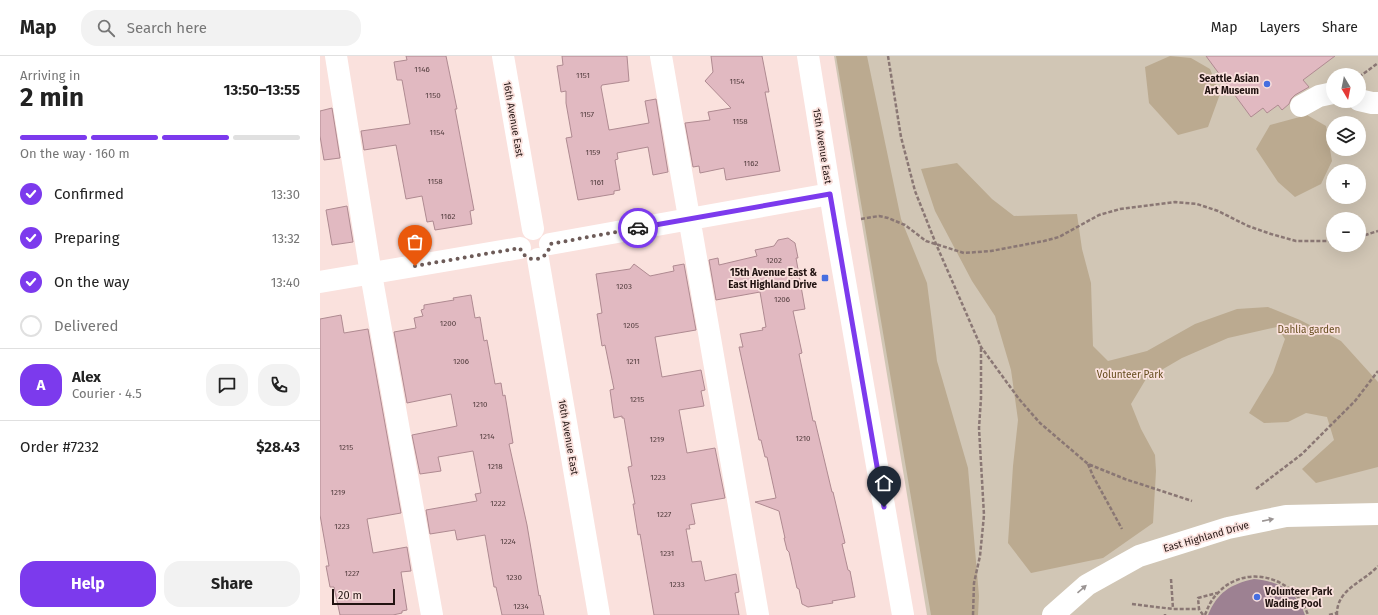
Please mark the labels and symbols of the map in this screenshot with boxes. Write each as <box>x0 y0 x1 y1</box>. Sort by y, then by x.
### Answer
house number: 1146 <box>414 65 430 74</box>
north arrow <box>1326 68 1366 108</box>
house number: 1151 <box>576 71 590 80</box>
place label: Seattle Asian Art Museum <box>1199 73 1259 97</box>
house number: 1154 <box>729 77 745 86</box>
marker: Seattle Asian Art Museum <box>1262 79 1272 89</box>
street label: 16th Avenue East <box>500 80 526 158</box>
house number: 1150 <box>425 91 441 100</box>
street label: 15th Avenue East <box>810 108 834 185</box>
house number: 1157 <box>580 110 595 119</box>
house number: 1158 <box>732 117 748 126</box>
house number: 1154 <box>429 128 445 137</box>
house number: 1159 <box>586 148 600 157</box>
house number: 1162 <box>744 159 759 168</box>
house number: 1158 <box>427 177 443 186</box>
house number: 1161 <box>590 178 604 187</box>
courier <box>618 208 658 248</box>
house number: 1162 <box>441 212 456 221</box>
pin <box>398 225 432 266</box>
house number: 1202 <box>766 256 782 265</box>
place label: 15th Avenue East & East Highland Drive <box>728 267 817 291</box>
marker: 15th Avenue East & East Highland Drive <box>820 273 830 283</box>
house number: 1203 <box>616 282 632 291</box>
house number: 1206 <box>774 295 790 304</box>
house number: 1200 <box>440 319 457 328</box>
house number: 1205 <box>623 321 639 330</box>
park label: Dahlia garden <box>1278 324 1340 336</box>
house number: 1206 <box>453 357 469 366</box>
house number: 1211 <box>626 357 640 366</box>
park label: Volunteer Park <box>1097 369 1164 381</box>
house number: 1215 <box>630 395 644 404</box>
street label: 16th Avenue East <box>555 398 581 476</box>
house number: 1210 <box>472 400 488 409</box>
house number: 1214 <box>480 432 495 441</box>
house number: 1210 <box>795 434 811 443</box>
house number: 1219 <box>650 435 664 444</box>
house number: 1215 <box>339 443 353 452</box>
house number: 1218 <box>487 462 503 471</box>
pin <box>867 466 901 507</box>
house number: 1223 <box>650 473 666 482</box>
house number: 1219 <box>331 488 345 497</box>
house number: 1222 <box>490 499 506 508</box>
house number: 1227 <box>657 510 672 519</box>
one-way arrow <box>1262 517 1274 523</box>
street label: East Highland Drive <box>1162 519 1250 555</box>
house number: 1223 <box>334 522 350 531</box>
house number: 1224 <box>500 537 516 546</box>
house number: 1231 <box>660 549 674 558</box>
house number: 1227 <box>345 569 360 578</box>
house number: 1230 <box>506 573 522 582</box>
house number: 1233 <box>669 580 685 589</box>
one-way arrow <box>1077 585 1088 594</box>
place label: Volunteer Park Wading Pool <box>1264 586 1333 610</box>
scale bar <box>332 587 395 606</box>
marker: Volunteer Park Wading Pool <box>1252 592 1262 602</box>
house number: 1234 <box>513 602 530 611</box>

